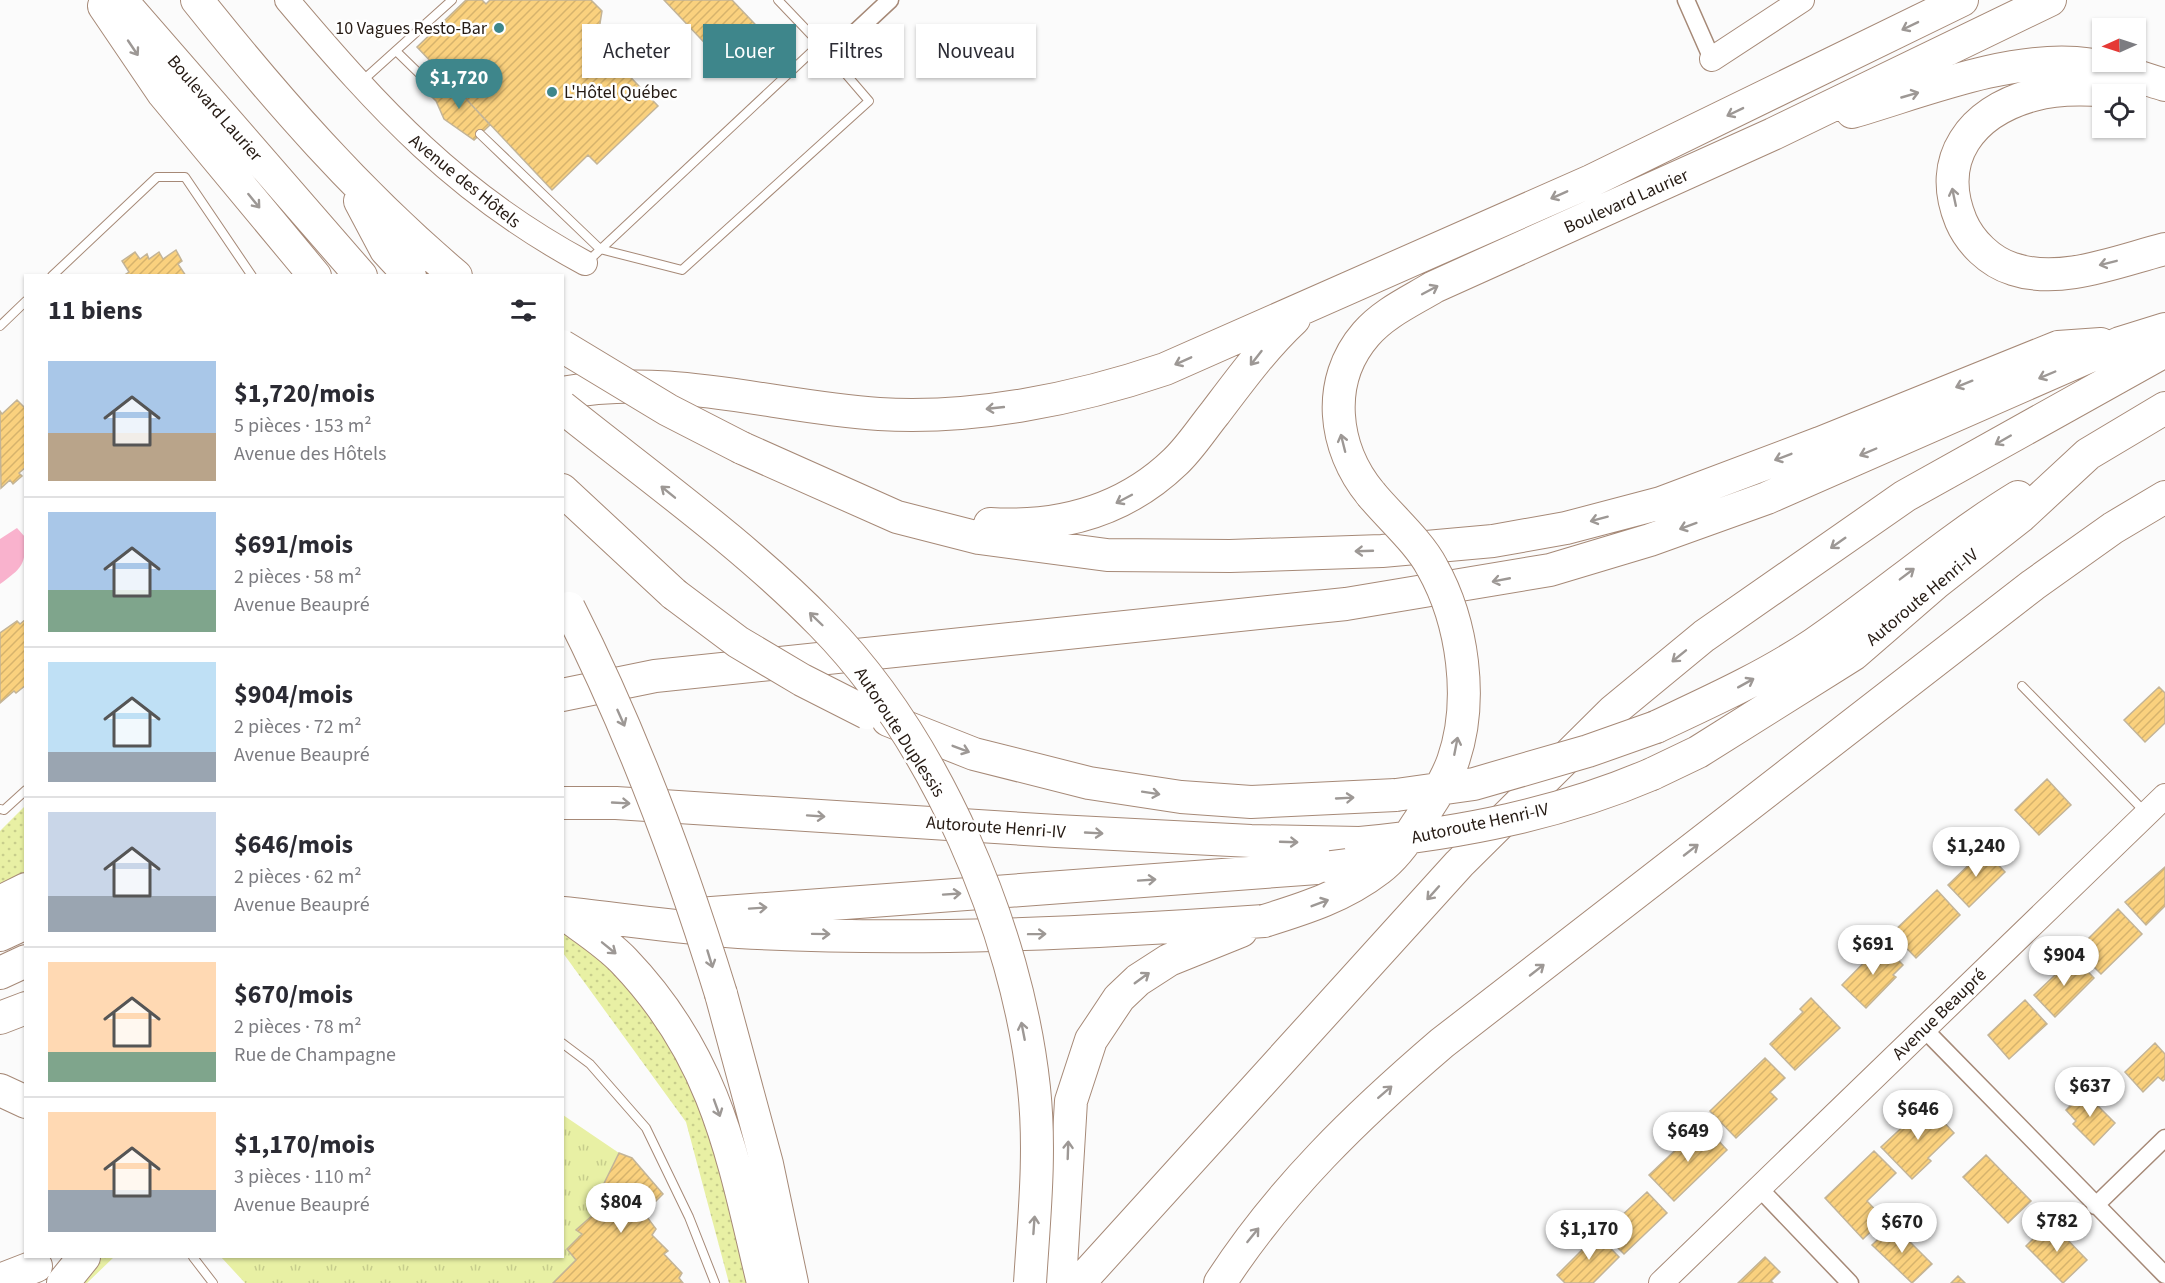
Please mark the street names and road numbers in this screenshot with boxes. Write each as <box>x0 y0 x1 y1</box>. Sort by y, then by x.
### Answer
street label: Boulevard Laurier <box>161 50 268 168</box>
street label: Avenue des Hôtels <box>403 128 526 234</box>
street label: Boulevard Laurier <box>1560 162 1693 240</box>
street label: Autoroute Henri-IV <box>1861 542 1984 652</box>
street label: Autoroute Duplessis <box>848 662 951 802</box>
street label: Autoroute Henri-IV <box>1409 797 1552 850</box>
street label: Autoroute Henri-IV <box>925 810 1067 845</box>
street label: Avenue Beaupré <box>1887 963 1992 1066</box>

